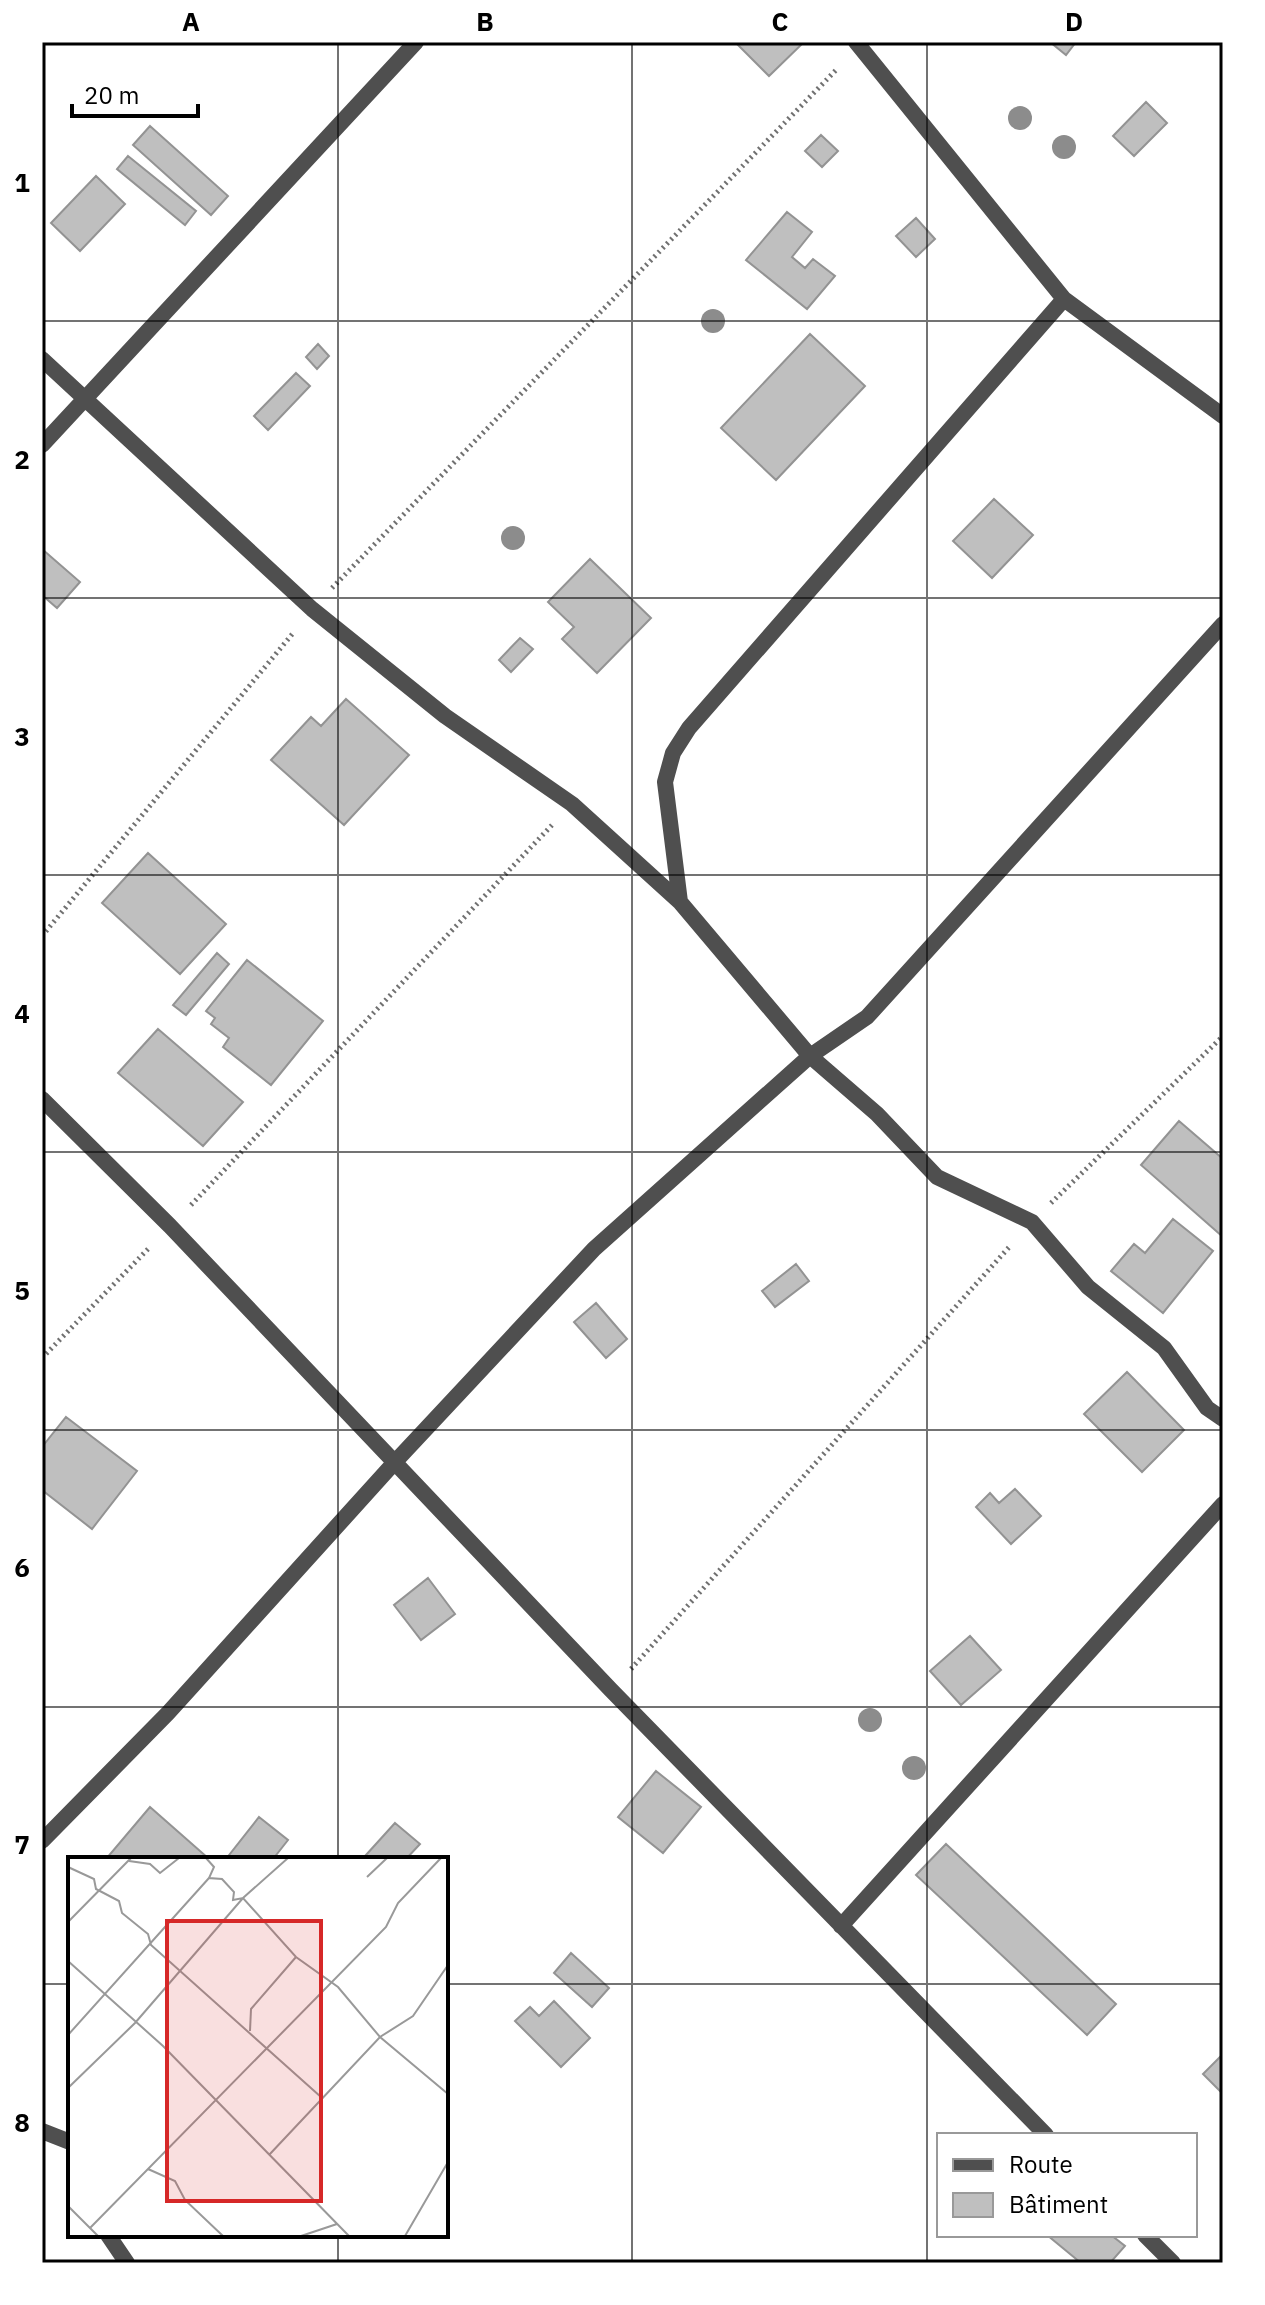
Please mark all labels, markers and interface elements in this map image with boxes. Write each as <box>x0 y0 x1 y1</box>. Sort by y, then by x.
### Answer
text: A <box>182 4 200 38</box>
text: B <box>476 4 494 38</box>
text: C <box>772 4 789 38</box>
text: D <box>1065 4 1083 38</box>
scale bar <box>72 68 198 118</box>
text: 20 m <box>84 79 139 111</box>
text: 1 <box>14 165 30 199</box>
text: 2 <box>14 442 30 476</box>
text: 3 <box>14 719 30 753</box>
text: 4 <box>14 996 30 1030</box>
text: 5 <box>14 1273 30 1307</box>
text: 6 <box>14 1550 30 1584</box>
text: 7 <box>14 1827 30 1861</box>
inset map <box>68 1857 448 2237</box>
text: 8 <box>14 2105 30 2139</box>
legend <box>937 2133 1197 2237</box>
text: Route <box>1009 2148 1073 2180</box>
text: Bâtiment <box>1009 2188 1108 2220</box>

